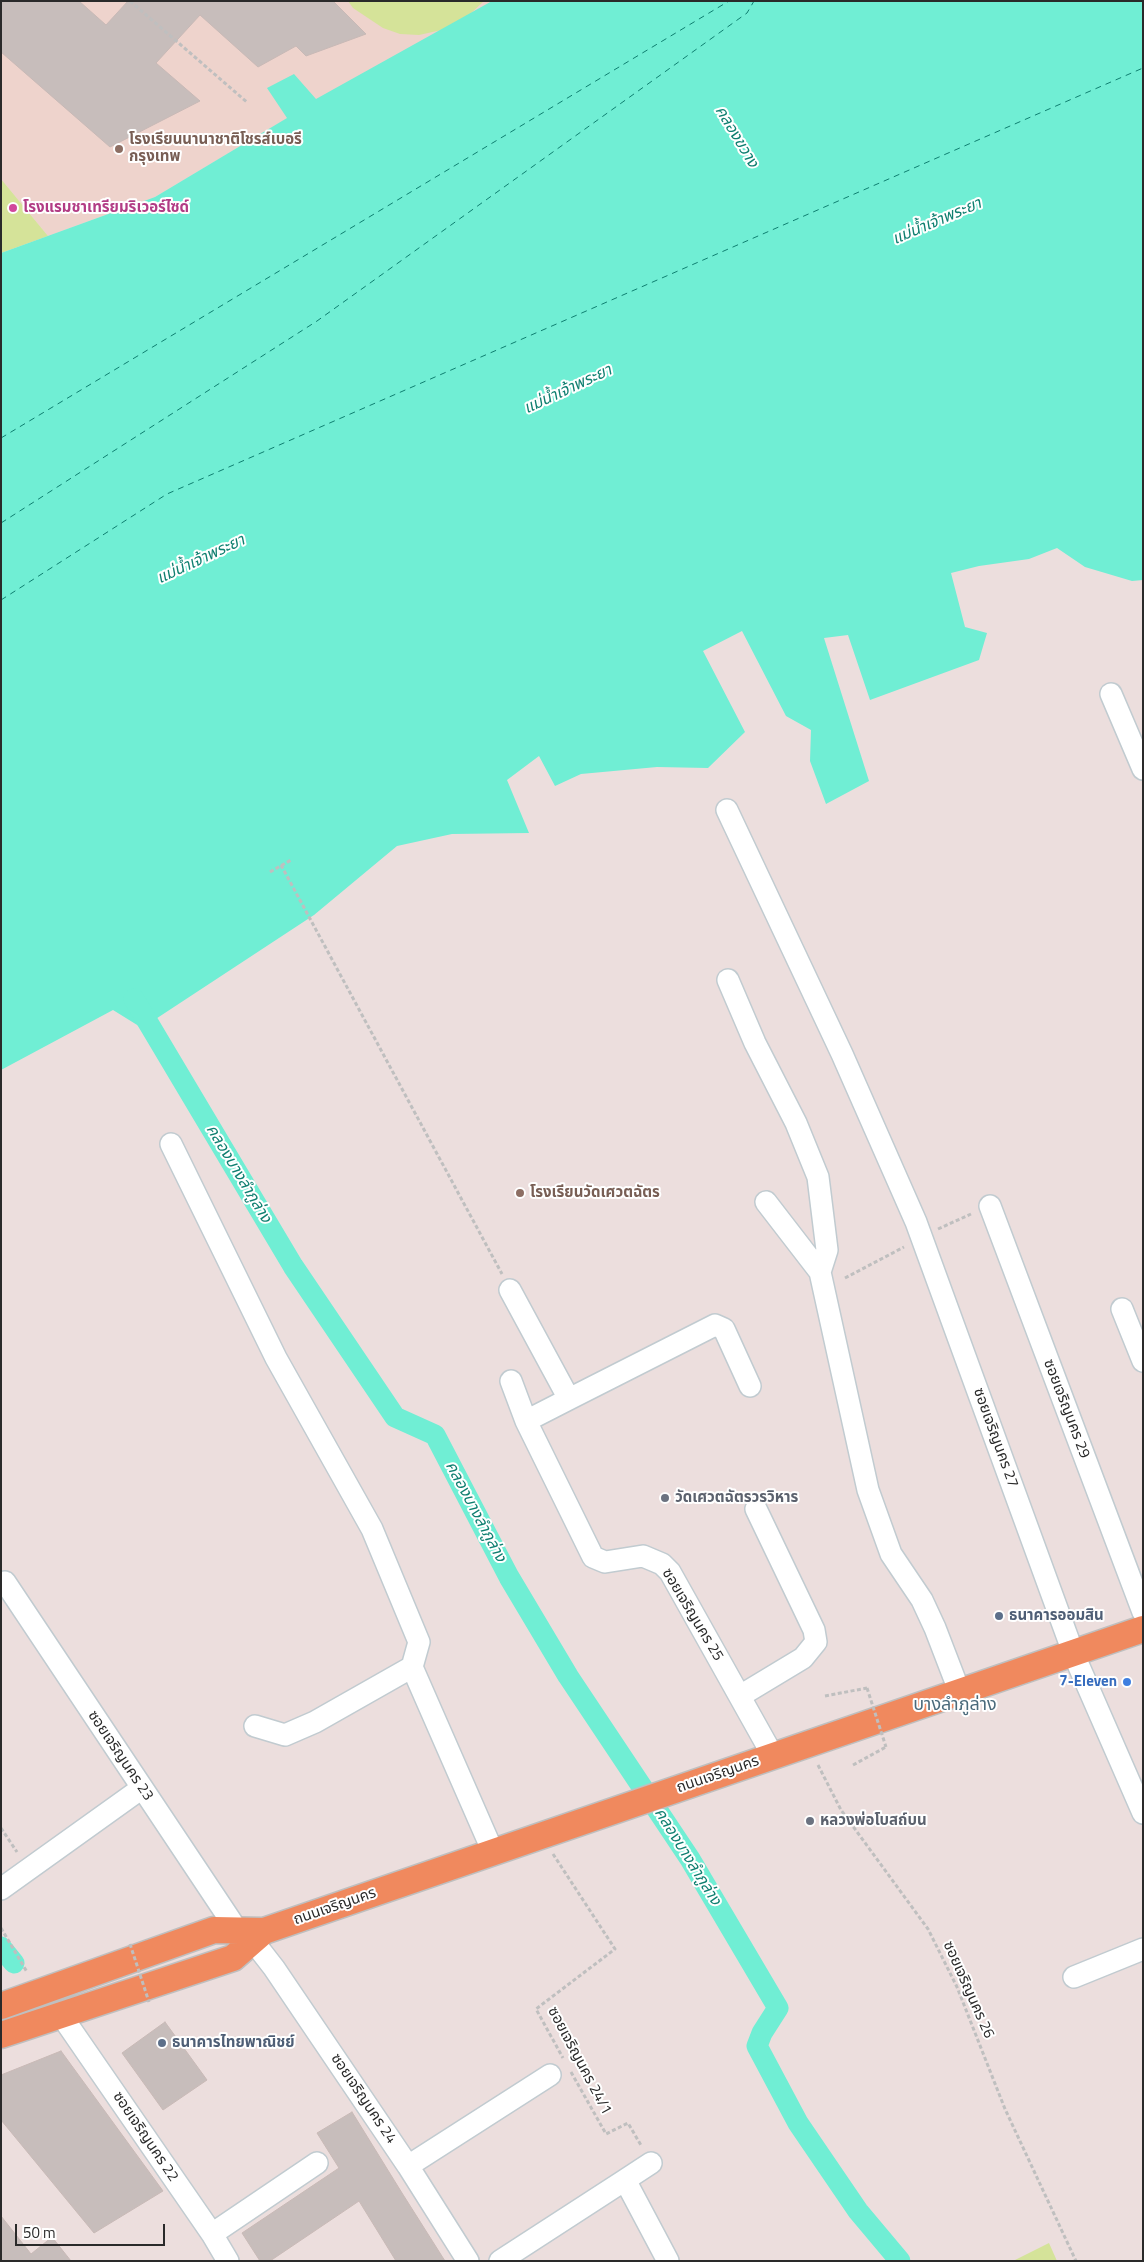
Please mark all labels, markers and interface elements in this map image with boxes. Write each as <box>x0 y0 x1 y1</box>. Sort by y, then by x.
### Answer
water label: คลองขวาง <box>710 103 762 171</box>
place label: โรงเรียนนานาชาติโชรส์เบอรี กรุงเทพ <box>129 131 302 166</box>
marker: โรงเรียนนานาชาติโชรส์เบอรี กรุงเทพ <box>113 143 125 155</box>
water label: แม่น้ำเจ้าพระยา <box>890 195 984 249</box>
place label: โรงแรมชาเทรียมริเวอร์ไซด์ <box>23 199 189 217</box>
marker: โรงแรมชาเทรียมริเวอร์ไซด์ <box>7 202 19 214</box>
water label: แม่น้ำเจ้าพระยา <box>521 361 615 419</box>
water label: แม่น้ำเจ้าพระยา <box>154 531 248 589</box>
water label: คลองบางลำภูล่าง <box>201 1121 275 1227</box>
place label: โรงเรียนวัดเศวตฉัตร <box>530 1184 660 1202</box>
marker: โรงเรียนวัดเศวตฉัตร <box>514 1187 526 1199</box>
street label: ซอยเจริญนคร 29 <box>1039 1357 1093 1461</box>
street label: ซอยเจริญนคร 27 <box>969 1386 1021 1490</box>
water label: คลองบางลำภูล่าง <box>440 1458 510 1566</box>
place label: วัดเศวตฉัตรวรวิหาร <box>675 1489 798 1507</box>
marker: วัดเศวตฉัตรวรวิหาร <box>659 1492 671 1504</box>
street label: ซอยเจริญนคร 25 <box>657 1566 727 1664</box>
place label: ธนาคารออมสิน <box>1009 1607 1104 1625</box>
marker: ธนาคารออมสิน <box>993 1610 1005 1622</box>
place label: 7-Eleven <box>1059 1673 1117 1691</box>
marker: 7-Eleven <box>1121 1676 1133 1688</box>
district label: บางลำภูล่าง <box>913 1695 997 1717</box>
street label: ซอยเจริญนคร 23 <box>83 1708 157 1804</box>
street label: ถนนเจริญนคร <box>674 1752 762 1798</box>
water label: คลองบางลำภูล่าง <box>649 1805 725 1909</box>
place label: หลวงพ่อโบสถ์บน <box>820 1812 927 1830</box>
marker: หลวงพ่อโบสถ์บน <box>804 1815 816 1827</box>
street label: ถนนเจริญนคร <box>291 1884 379 1930</box>
street label: ซอยเจริญนคร 26 <box>939 1939 997 2041</box>
street label: ซอยเจริญนคร 24/1 <box>543 2004 615 2118</box>
place label: ธนาคารไทยพาณิชย์ <box>172 2034 295 2052</box>
marker: ธนาคารไทยพาณิชย์ <box>156 2037 168 2049</box>
street label: ซอยเจริญนคร 24 <box>326 2051 400 2147</box>
street label: ซอยเจริญนคร 22 <box>108 2089 182 2185</box>
scale bar <box>18 2214 168 2246</box>
text: 50 m <box>23 2221 56 2244</box>

